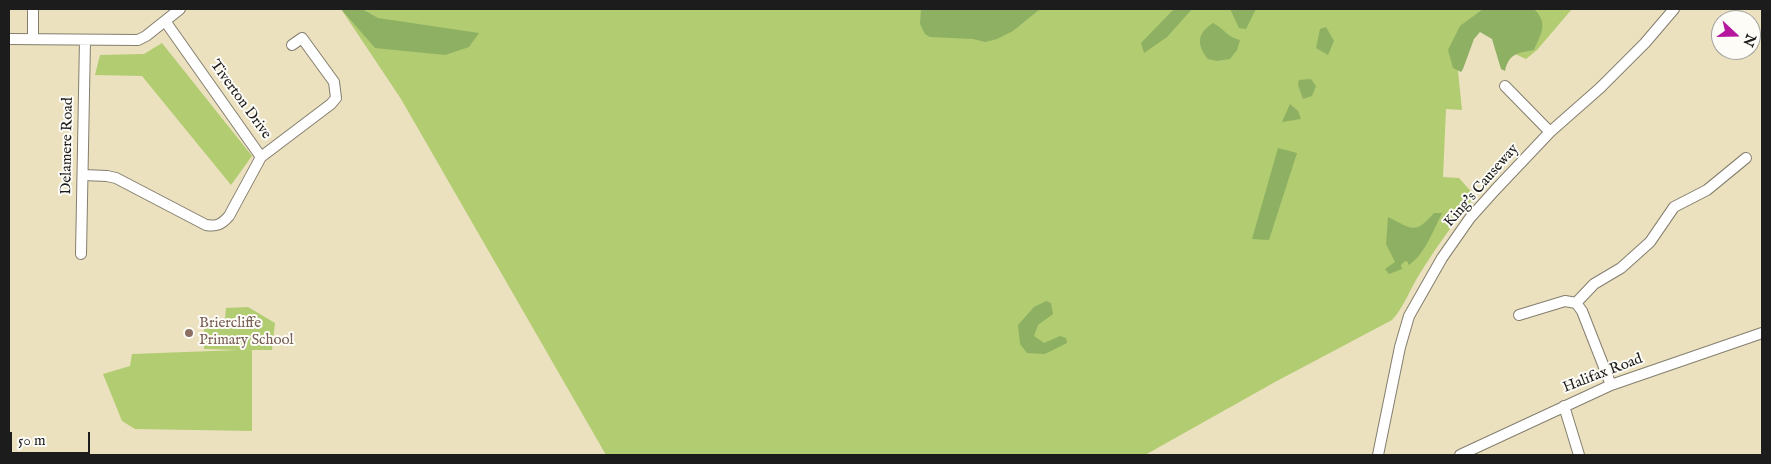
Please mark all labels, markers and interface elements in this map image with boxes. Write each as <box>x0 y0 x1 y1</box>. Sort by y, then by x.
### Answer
north arrow <box>1711 10 1761 60</box>
text: N <box>1738 31 1760 49</box>
street label: Tiverton Drive <box>205 57 275 143</box>
street label: Delamere Road <box>58 97 78 195</box>
street label: King's Causeway <box>1441 141 1523 231</box>
place label: Briercliffe Primary School <box>199 315 294 350</box>
marker: Briercliffe Primary School <box>183 327 195 339</box>
street label: Halifax Road <box>1561 351 1645 397</box>
scale bar <box>12 422 92 454</box>
text: 50 m <box>18 431 46 450</box>

